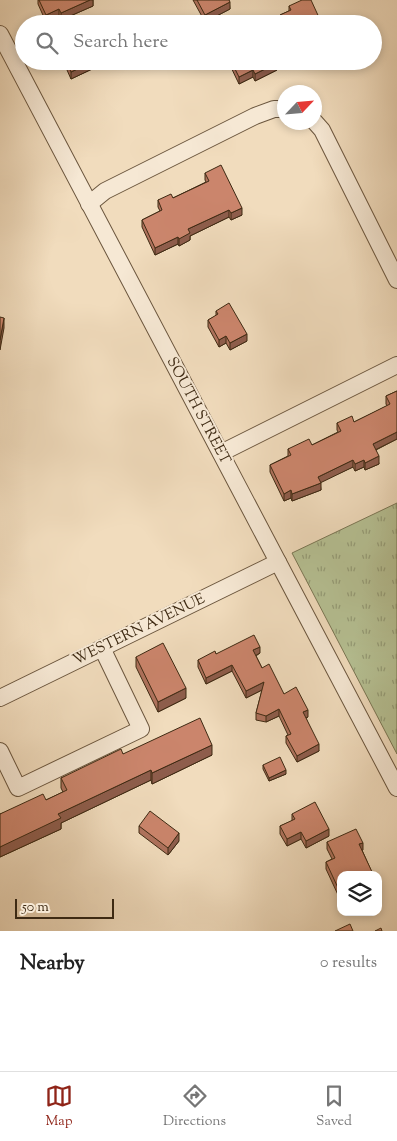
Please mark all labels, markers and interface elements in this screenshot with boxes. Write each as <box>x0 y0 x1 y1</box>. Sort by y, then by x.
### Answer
search box <box>15 15 382 70</box>
icon: search <box>33 29 61 57</box>
text: Search here <box>73 29 168 56</box>
north arrow <box>277 85 322 130</box>
street label: SOUTH STREET <box>161 354 235 469</box>
street label: WESTERN AVENUE <box>69 589 209 671</box>
map controls <box>337 871 382 916</box>
button: layers <box>337 871 382 916</box>
scale bar <box>15 896 114 919</box>
text: 50 m <box>22 898 49 918</box>
text: Nearby <box>20 949 85 979</box>
text: 0 results <box>320 952 377 975</box>
tab: Map <box>45 1082 73 1132</box>
tab: Directions <box>163 1082 226 1132</box>
tab: Saved <box>316 1082 352 1132</box>

